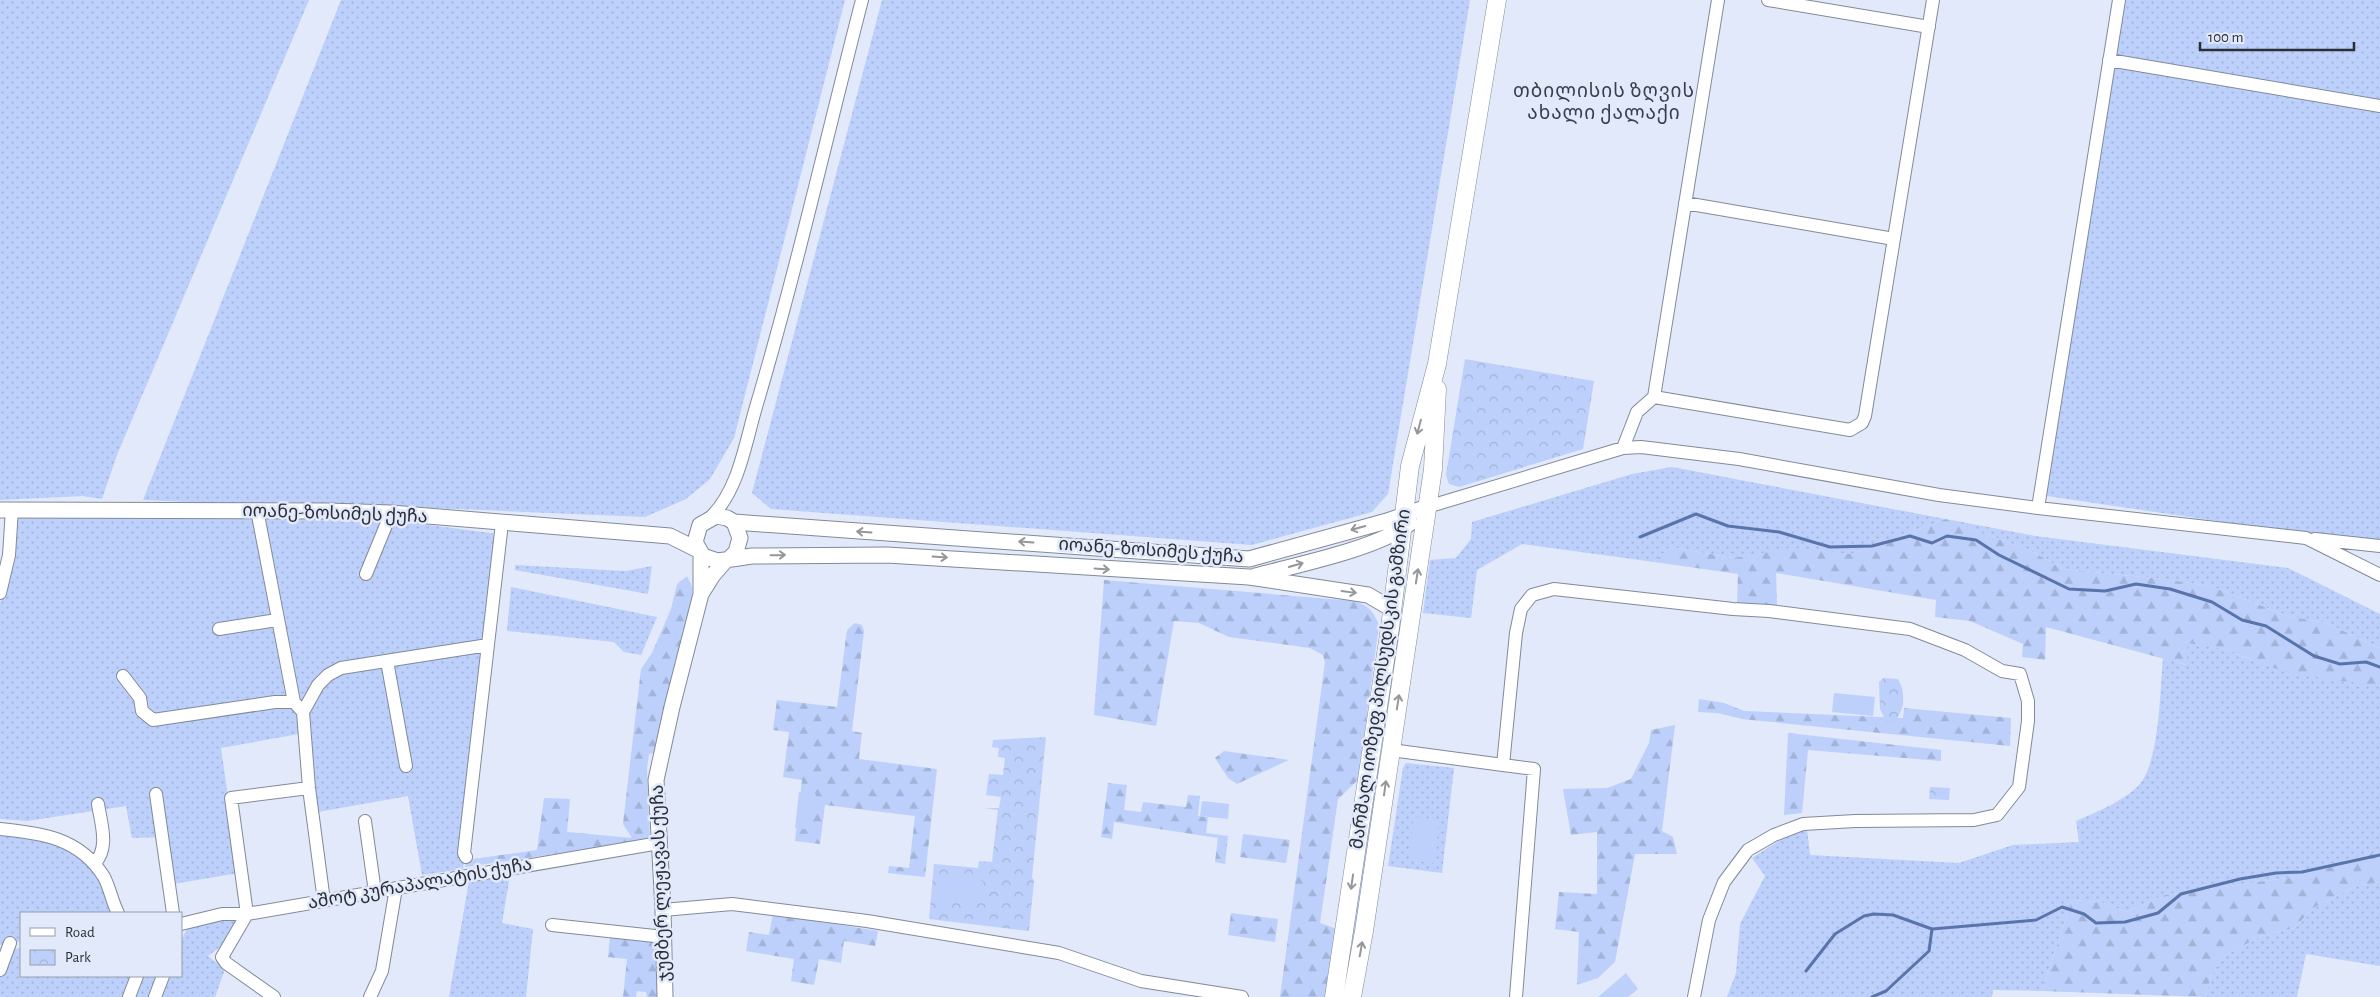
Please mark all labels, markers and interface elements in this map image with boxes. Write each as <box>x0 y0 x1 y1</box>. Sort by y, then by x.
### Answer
scale bar <box>2200 20 2354 52</box>
text: 100 m <box>2208 30 2243 45</box>
district label: თბილისის ზღვის ახალი ქალაქი <box>1513 82 1695 125</box>
one-way arrow <box>1414 419 1424 435</box>
street label: იოანე-ზოსიმეს ქუჩა <box>242 502 428 527</box>
street label: მარშალ იოზეფ პილსუდსკის გამზირი <box>1347 508 1415 850</box>
one-way arrow <box>1351 524 1367 534</box>
one-way arrow <box>856 527 872 536</box>
street label: იოანე-ზოსიმეს ქუჩა <box>1058 536 1244 567</box>
one-way arrow <box>1018 538 1034 547</box>
one-way arrow <box>770 550 786 560</box>
one-way arrow <box>932 553 948 562</box>
one-way arrow <box>1288 560 1304 569</box>
one-way arrow <box>1094 564 1110 573</box>
one-way arrow <box>1412 569 1422 585</box>
one-way arrow <box>1341 587 1357 597</box>
one-way arrow <box>1393 694 1403 710</box>
one-way arrow <box>1380 781 1390 797</box>
street label: ჯუმბერ ლეჟავას ქუჩა <box>648 784 674 982</box>
street label: აშოტ კურაპალატის ქუჩა <box>306 854 534 914</box>
one-way arrow <box>1347 873 1357 889</box>
legend <box>20 912 182 977</box>
text: Road <box>65 925 95 940</box>
one-way arrow <box>1357 941 1366 957</box>
text: Park <box>65 950 91 965</box>

